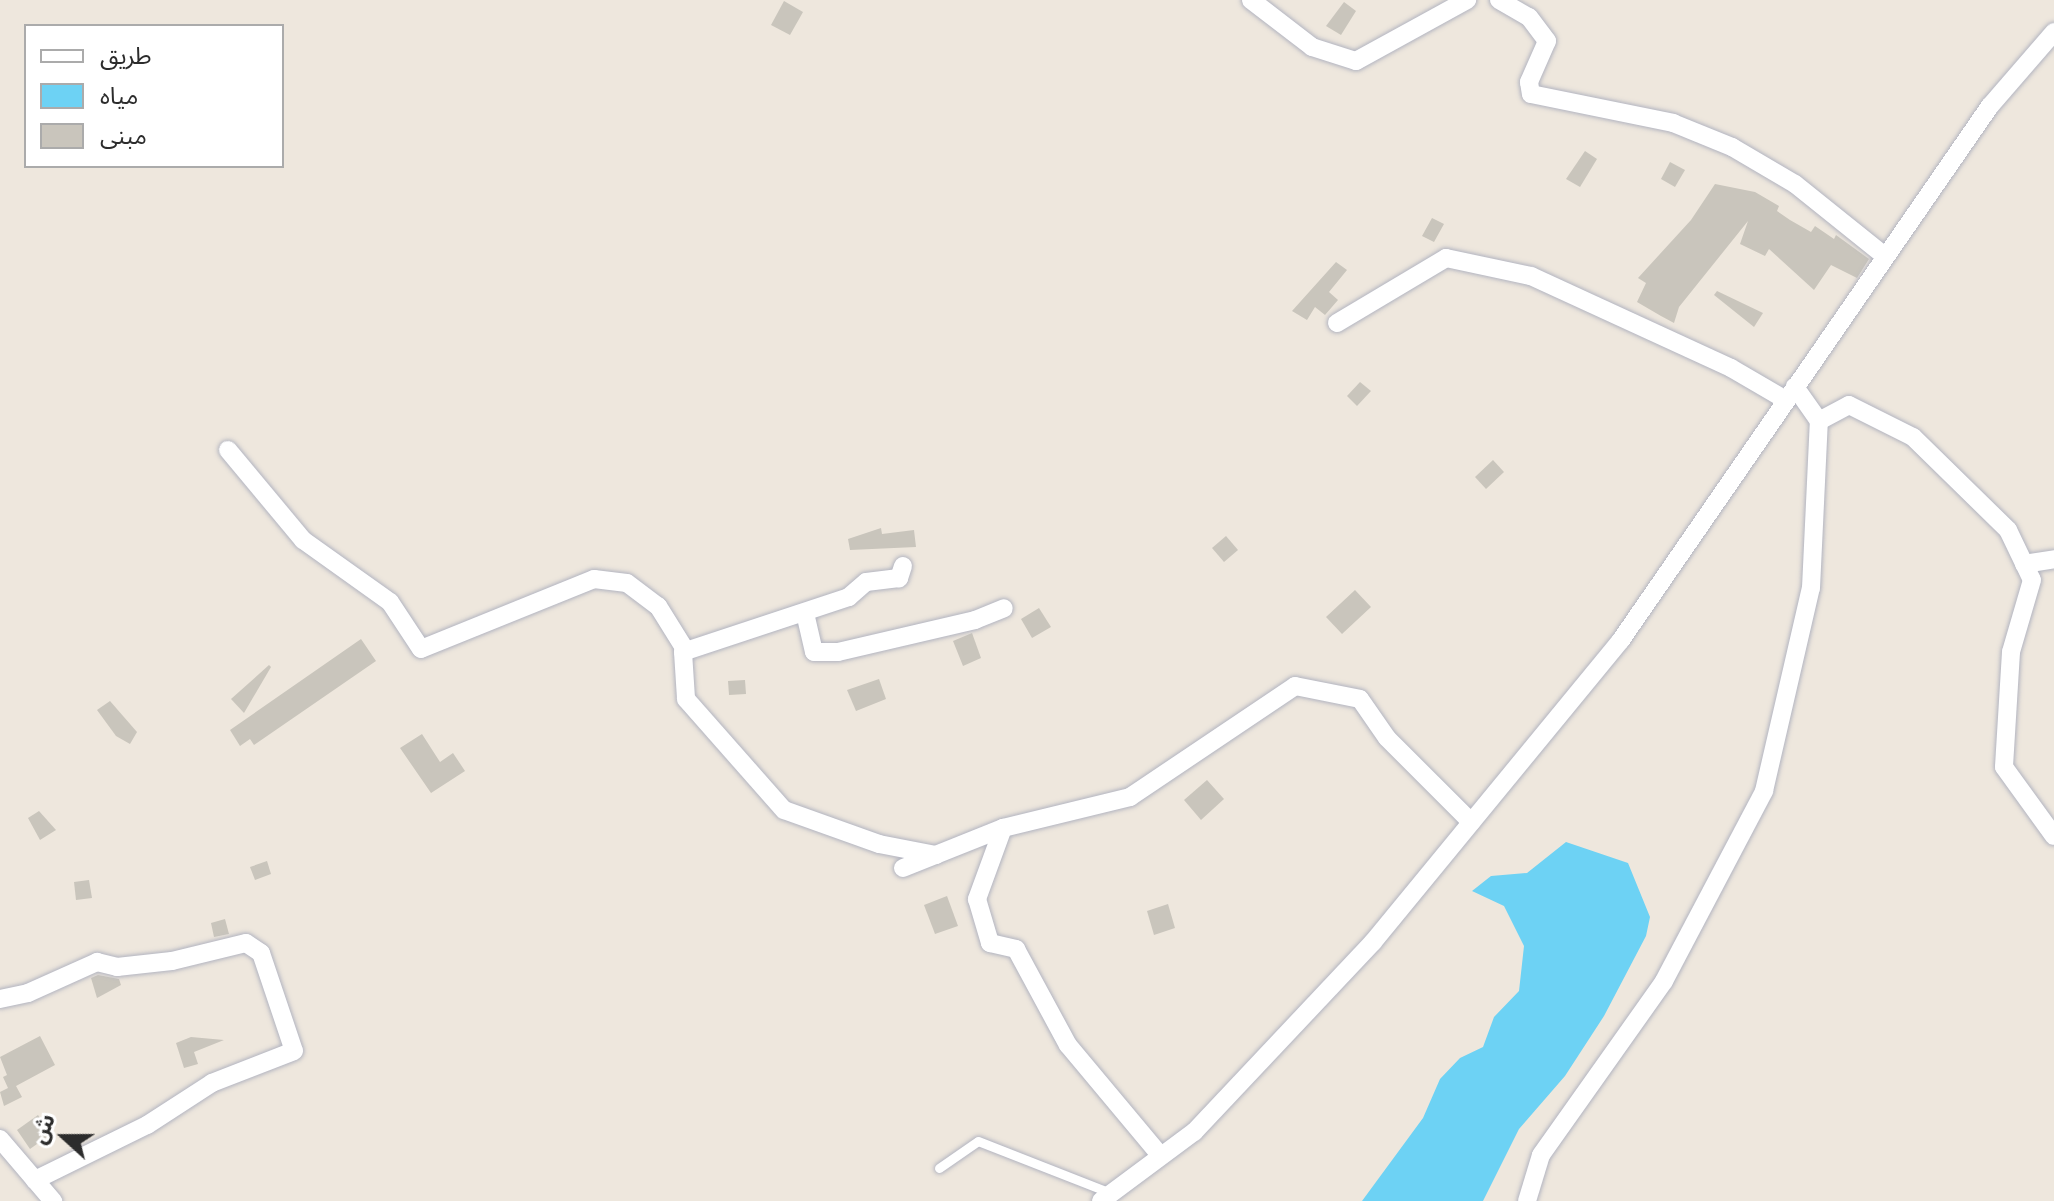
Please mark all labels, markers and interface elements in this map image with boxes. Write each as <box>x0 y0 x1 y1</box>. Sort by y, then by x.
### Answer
legend <box>24 24 284 168</box>
text: طريق <box>100 40 152 69</box>
text: مياه <box>100 80 138 109</box>
text: مبنى <box>100 120 147 149</box>
north arrow <box>24 1097 104 1177</box>
text: ش <box>24 1110 59 1147</box>

